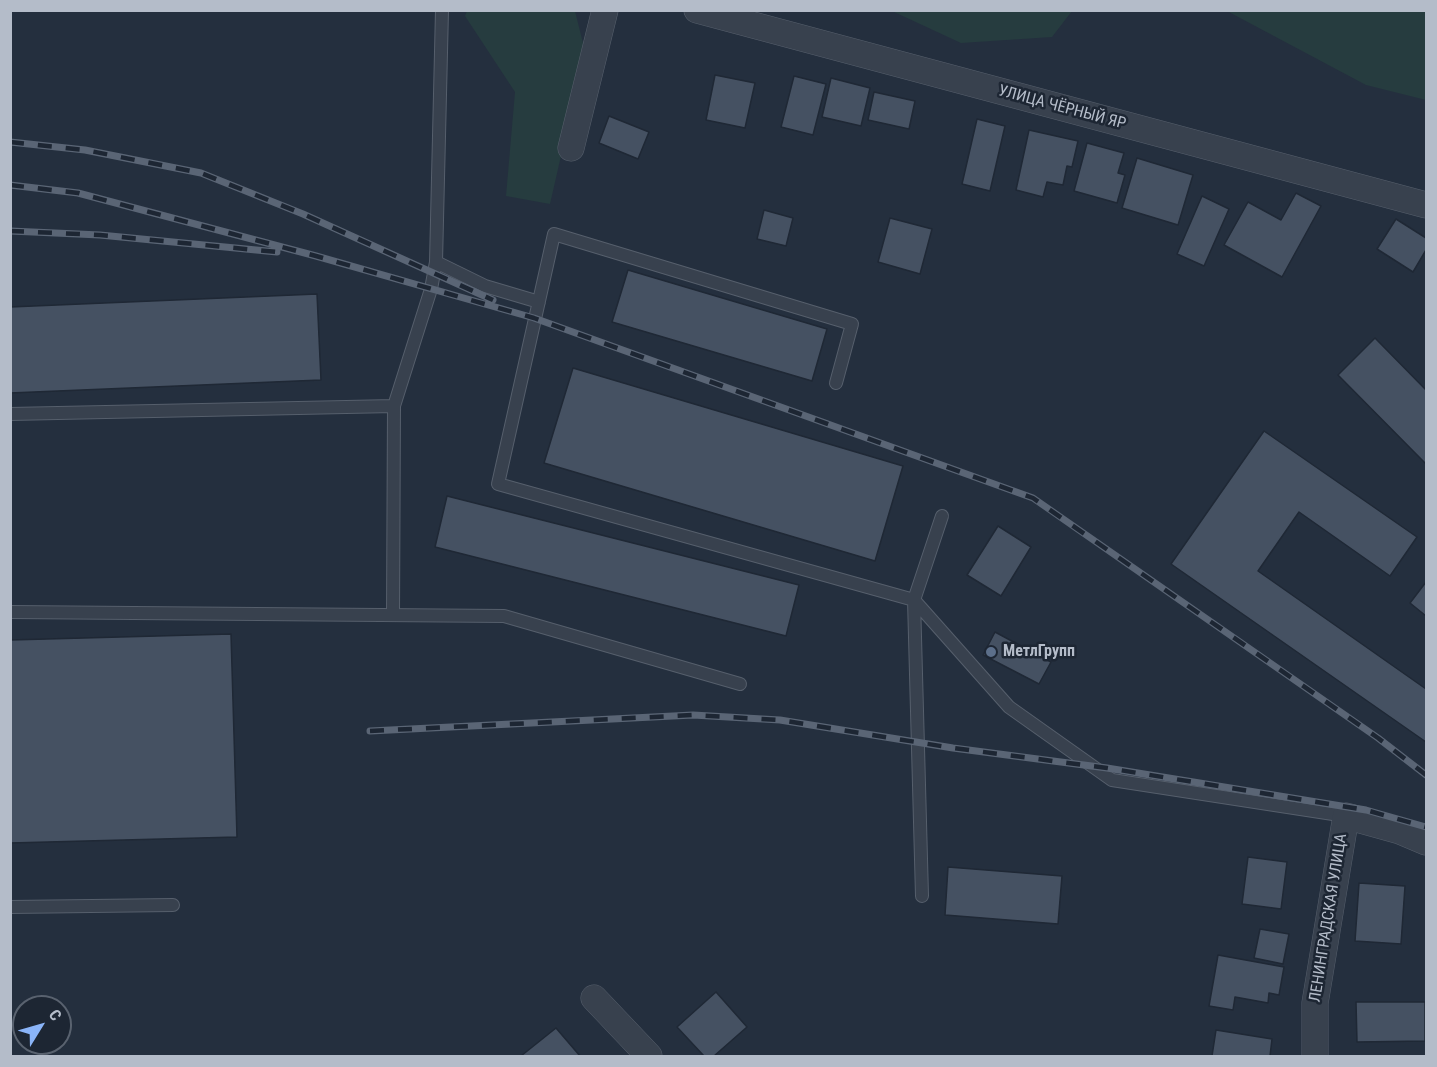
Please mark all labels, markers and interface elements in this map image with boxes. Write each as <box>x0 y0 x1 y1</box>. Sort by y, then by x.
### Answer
street label: УЛИЦА ЧЁРНЫЙ ЯР <box>996 82 1128 134</box>
place label: МетлГрупп <box>1003 642 1075 662</box>
marker: МетлГрупп <box>984 645 998 659</box>
street label: ЛЕНИНГРАДСКАЯ УЛИЦА <box>1306 832 1352 1004</box>
north arrow <box>12 995 72 1055</box>
text: С <box>45 1006 66 1024</box>

